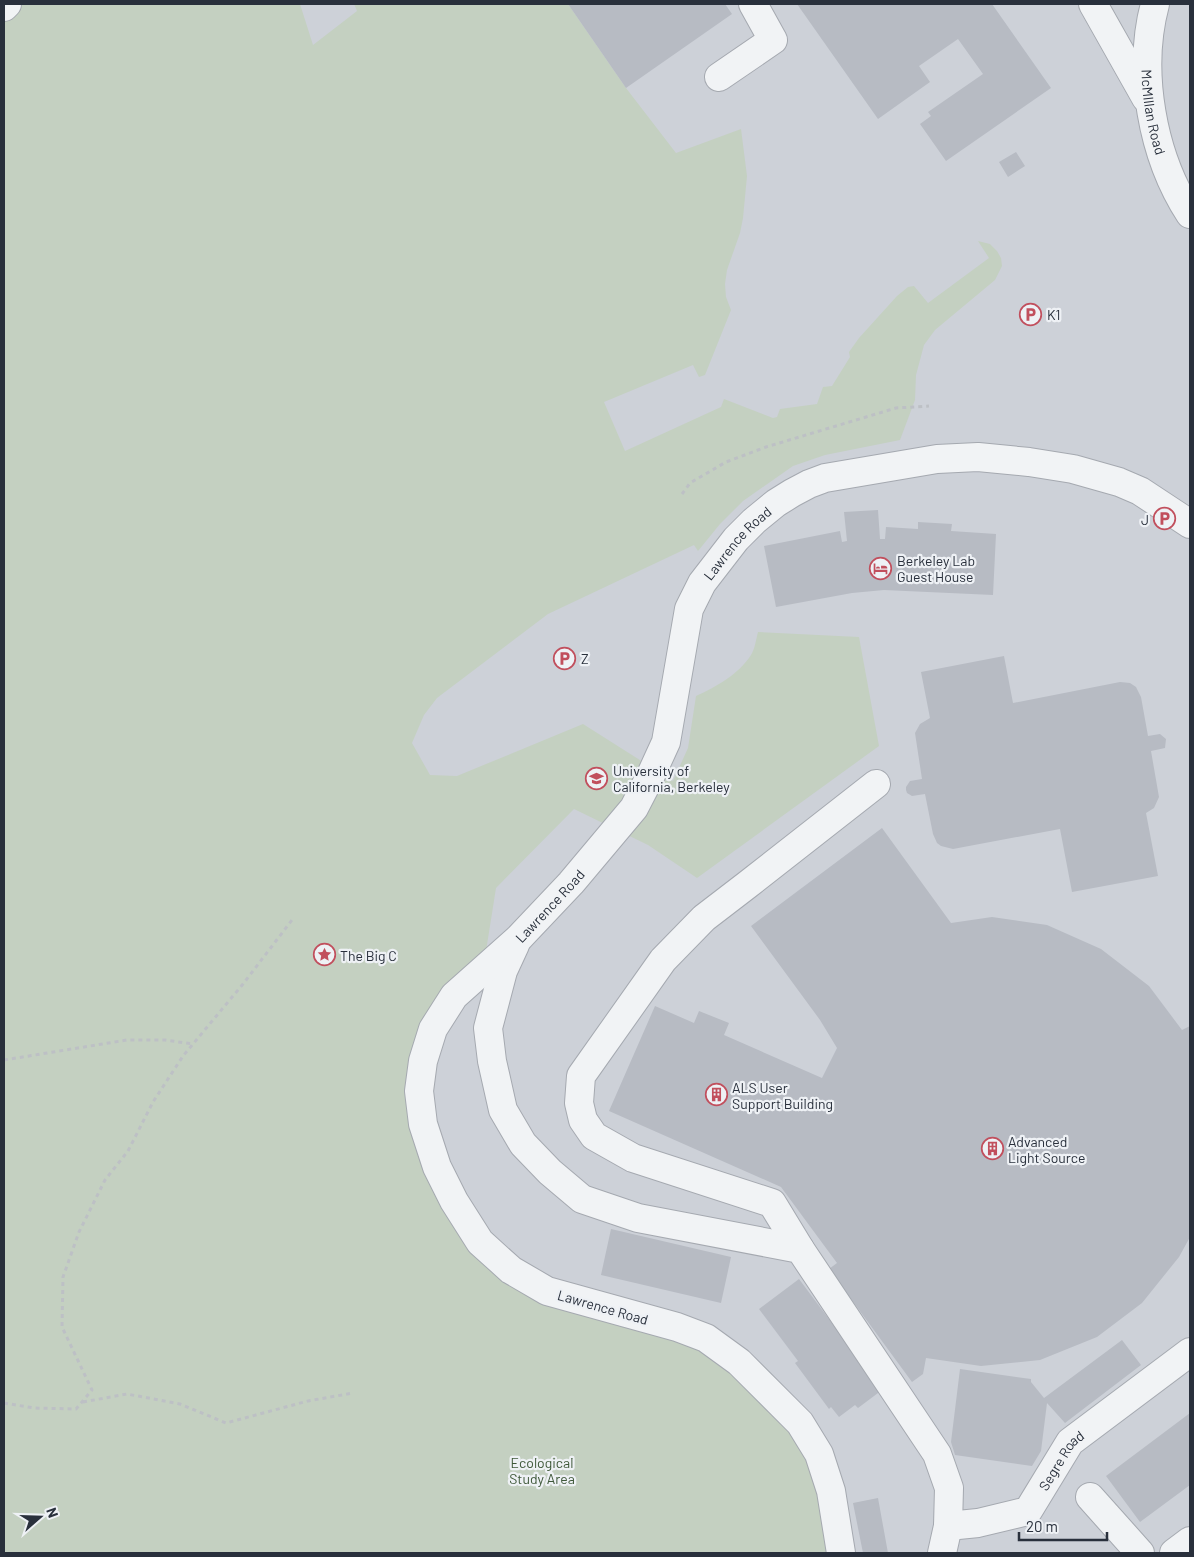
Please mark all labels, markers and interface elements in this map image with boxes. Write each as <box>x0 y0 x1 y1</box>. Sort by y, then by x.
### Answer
street label: McMIllan Road <box>1139 69 1170 156</box>
parking icon: K1 <box>1019 302 1043 326</box>
place label: K1 <box>1047 306 1060 323</box>
street label: Lawrence Road <box>699 502 774 583</box>
parking icon: J <box>1153 507 1177 531</box>
place label: J <box>1141 511 1149 528</box>
place label: Berkeley Lab Guest House <box>897 552 975 585</box>
hotel icon: Berkeley Lab Guest House <box>869 556 893 580</box>
parking icon: Z <box>553 646 577 670</box>
place label: Z <box>581 650 589 667</box>
place label: University of California, Berkeley <box>613 762 730 795</box>
school or university icon: University of California, Berkeley <box>585 766 609 790</box>
street label: Lawrence Road <box>511 866 588 946</box>
place icon: The Big C <box>312 943 336 967</box>
place label: The Big C <box>340 947 397 964</box>
place label: ALS User Support Building <box>732 1079 833 1112</box>
building icon: ALS User Support Building <box>704 1083 728 1107</box>
place label: Advanced Light Source <box>1008 1133 1086 1166</box>
building icon: Advanced Light Source <box>980 1137 1004 1161</box>
street label: Lawrence Road <box>556 1286 650 1328</box>
street label: Segre Road <box>1034 1426 1087 1493</box>
park label: Ecological Study Area <box>509 1454 575 1487</box>
north arrow <box>15 1492 65 1542</box>
text: N <box>43 1505 62 1520</box>
scale bar <box>1019 1510 1106 1542</box>
text: 20 m <box>1026 1517 1058 1535</box>

